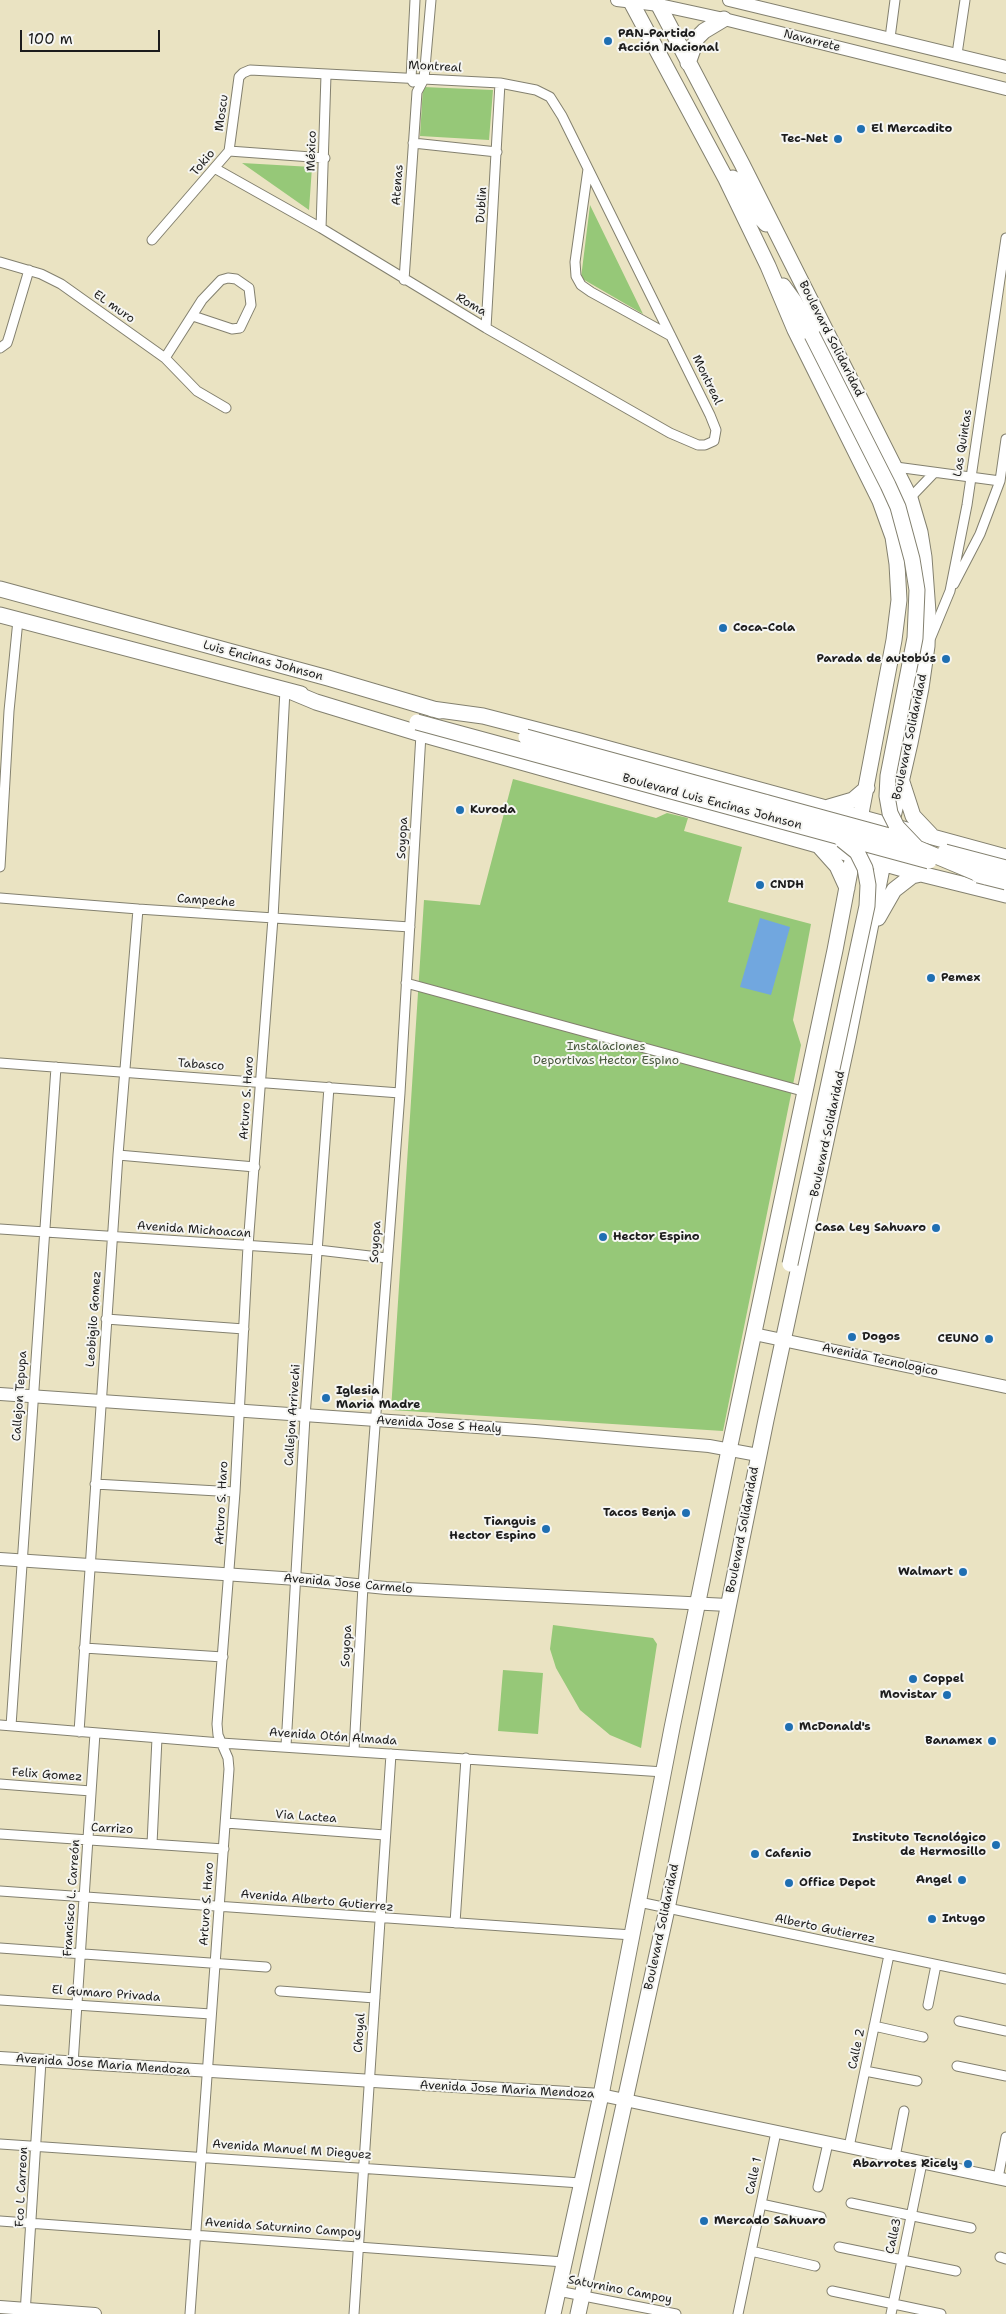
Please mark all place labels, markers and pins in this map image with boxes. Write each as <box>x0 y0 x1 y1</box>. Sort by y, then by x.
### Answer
place label: PAN-Partido Acción Nacional <box>618 27 719 55</box>
marker: PAN-Partido Acción Nacional <box>602 35 614 47</box>
place label: El Mercadito <box>871 122 952 136</box>
marker: El Mercadito <box>855 123 867 135</box>
place label: Tec-Net <box>781 132 828 146</box>
marker: Tec-Net <box>832 133 844 145</box>
place label: Coca-Cola <box>733 621 795 635</box>
marker: Coca-Cola <box>717 622 729 634</box>
place label: Parada de autobús <box>817 652 936 666</box>
marker: Parada de autobús <box>940 653 952 665</box>
place label: Kuroda <box>470 803 516 817</box>
marker: Kuroda <box>454 804 466 816</box>
place label: CNDH <box>770 878 804 892</box>
marker: CNDH <box>754 879 766 891</box>
place label: Pemex <box>941 971 980 985</box>
marker: Pemex <box>925 972 937 984</box>
place label: Casa Ley Sahuaro <box>815 1221 926 1235</box>
marker: Casa Ley Sahuaro <box>930 1222 942 1234</box>
place label: Hector Espino <box>613 1230 700 1244</box>
marker: Hector Espino <box>597 1231 609 1243</box>
place label: Dogos <box>862 1330 900 1344</box>
marker: Dogos <box>846 1331 858 1343</box>
place label: CEUNO <box>938 1332 979 1346</box>
marker: CEUNO <box>983 1333 995 1345</box>
place label: Iglesia Maria Madre <box>336 1384 420 1412</box>
marker: Iglesia Maria Madre <box>320 1392 332 1404</box>
place label: Tacos Benja <box>603 1506 676 1520</box>
marker: Tacos Benja <box>680 1507 692 1519</box>
place label: Tianguis Hector Espino <box>449 1515 536 1543</box>
marker: Tianguis Hector Espino <box>540 1523 552 1535</box>
place label: Walmart <box>898 1565 953 1579</box>
marker: Walmart <box>957 1566 969 1578</box>
place label: Coppel <box>923 1672 964 1686</box>
marker: Coppel <box>907 1673 919 1685</box>
place label: Movistar <box>880 1688 937 1702</box>
marker: Movistar <box>941 1689 953 1701</box>
place label: McDonald's <box>799 1720 871 1734</box>
marker: McDonald's <box>783 1721 795 1733</box>
place label: Banamex <box>925 1734 982 1748</box>
marker: Banamex <box>986 1735 998 1747</box>
place label: Instituto Tecnológico de Hermosillo <box>852 1831 986 1859</box>
marker: Instituto Tecnológico de Hermosillo <box>990 1839 1002 1851</box>
place label: Cafenio <box>765 1847 811 1861</box>
marker: Cafenio <box>749 1848 761 1860</box>
place label: Angel <box>916 1873 952 1887</box>
marker: Angel <box>956 1874 968 1886</box>
place label: Office Depot <box>799 1876 876 1890</box>
marker: Office Depot <box>783 1877 795 1889</box>
place label: Intugo <box>942 1912 985 1926</box>
marker: Intugo <box>926 1913 938 1925</box>
place label: Abarrotes Ricely <box>853 2157 958 2171</box>
marker: Abarrotes Ricely <box>962 2158 974 2170</box>
place label: Mercado Sahuaro <box>714 2214 826 2228</box>
marker: Mercado Sahuaro <box>698 2215 710 2227</box>

